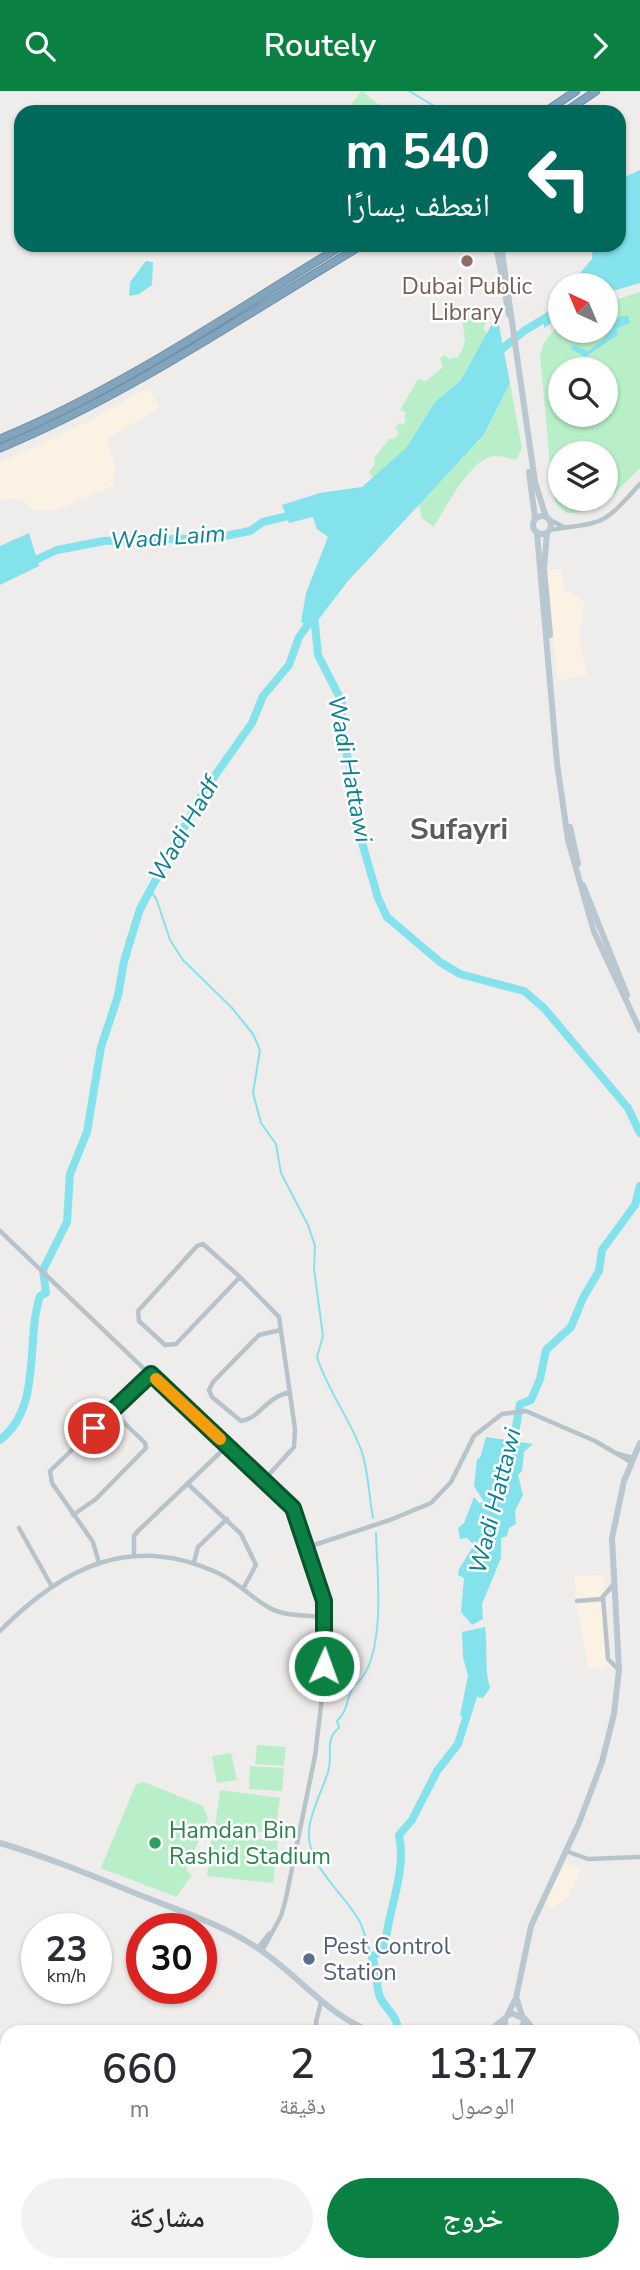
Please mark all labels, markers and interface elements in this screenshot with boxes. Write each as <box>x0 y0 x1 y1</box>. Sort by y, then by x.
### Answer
text: Routely <box>264 24 376 67</box>
icon: search <box>21 27 59 65</box>
icon: forward <box>581 27 619 65</box>
text: 540 m <box>346 118 490 185</box>
icon: left <box>514 133 605 224</box>
text: انعطف يسارًا <box>346 184 490 227</box>
marker: Dubai Public Library <box>459 253 475 269</box>
place label: Dubai Public Library <box>402 271 533 328</box>
north arrow <box>548 273 618 343</box>
map controls <box>548 273 618 511</box>
button: search <box>548 357 618 427</box>
button: layers <box>548 441 618 511</box>
water label: Wadi Laim <box>109 517 227 557</box>
water label: Wadi Hattawi <box>320 693 380 846</box>
water label: Wadi Hadf <box>141 769 228 887</box>
district label: Sufayri <box>410 809 508 850</box>
pin <box>64 1398 124 1458</box>
icon: arrive <box>75 1409 113 1447</box>
water label: Wadi Hattawi <box>461 1424 529 1577</box>
position arrow <box>287 1629 361 1703</box>
place label: Hamdan Bin Rashid Stadium <box>169 1815 331 1872</box>
marker: Hamdan Bin Rashid Stadium <box>147 1835 163 1851</box>
speed limit sign: 30 <box>126 1913 217 2004</box>
text: 23 <box>45 1926 88 1973</box>
place label: Pest Control Station <box>323 1931 451 1988</box>
marker: Pest Control Station <box>301 1951 317 1967</box>
text: km/h <box>47 1964 86 1988</box>
text: 2 <box>290 2036 315 2093</box>
text: 13:17 <box>428 2036 538 2093</box>
text: 660 <box>102 2041 177 2098</box>
text: دقيقة <box>279 2091 326 2122</box>
text: الوصول <box>451 2091 515 2122</box>
text: m <box>130 2094 149 2125</box>
button: مشاركة <box>21 2178 313 2258</box>
button: خروج <box>327 2178 619 2258</box>

